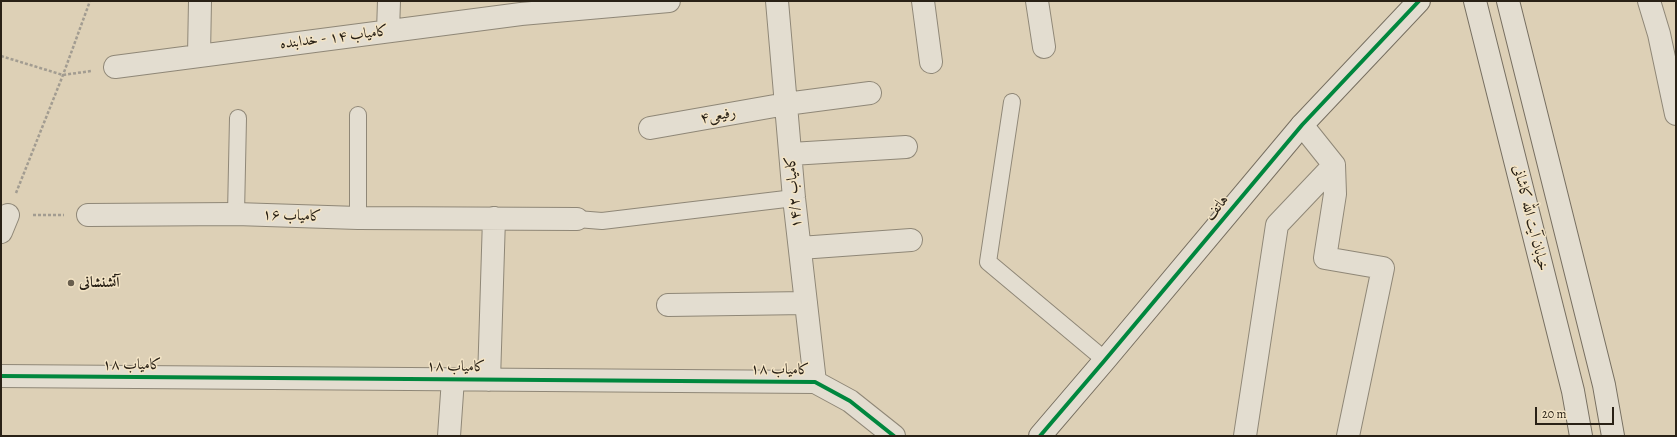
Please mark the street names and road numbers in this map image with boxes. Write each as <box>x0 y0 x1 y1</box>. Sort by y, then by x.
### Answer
street label: کامیاب ۱۴ - خدابنده <box>279 22 389 54</box>
street label: رفیعی۴ <box>699 104 737 128</box>
street label: کامیاب ۱۴/۲ <box>782 155 806 229</box>
street label: خیابان آیت الله کاشانی <box>1508 163 1552 273</box>
street label: هاتف <box>1201 191 1233 225</box>
street label: کامیاب ۱۶ <box>262 206 322 226</box>
street label: کامیاب ۱۸ <box>103 356 161 374</box>
street label: کامیاب ۱۸ <box>426 357 486 377</box>
street label: کامیاب ۱۸ <box>750 360 810 380</box>

